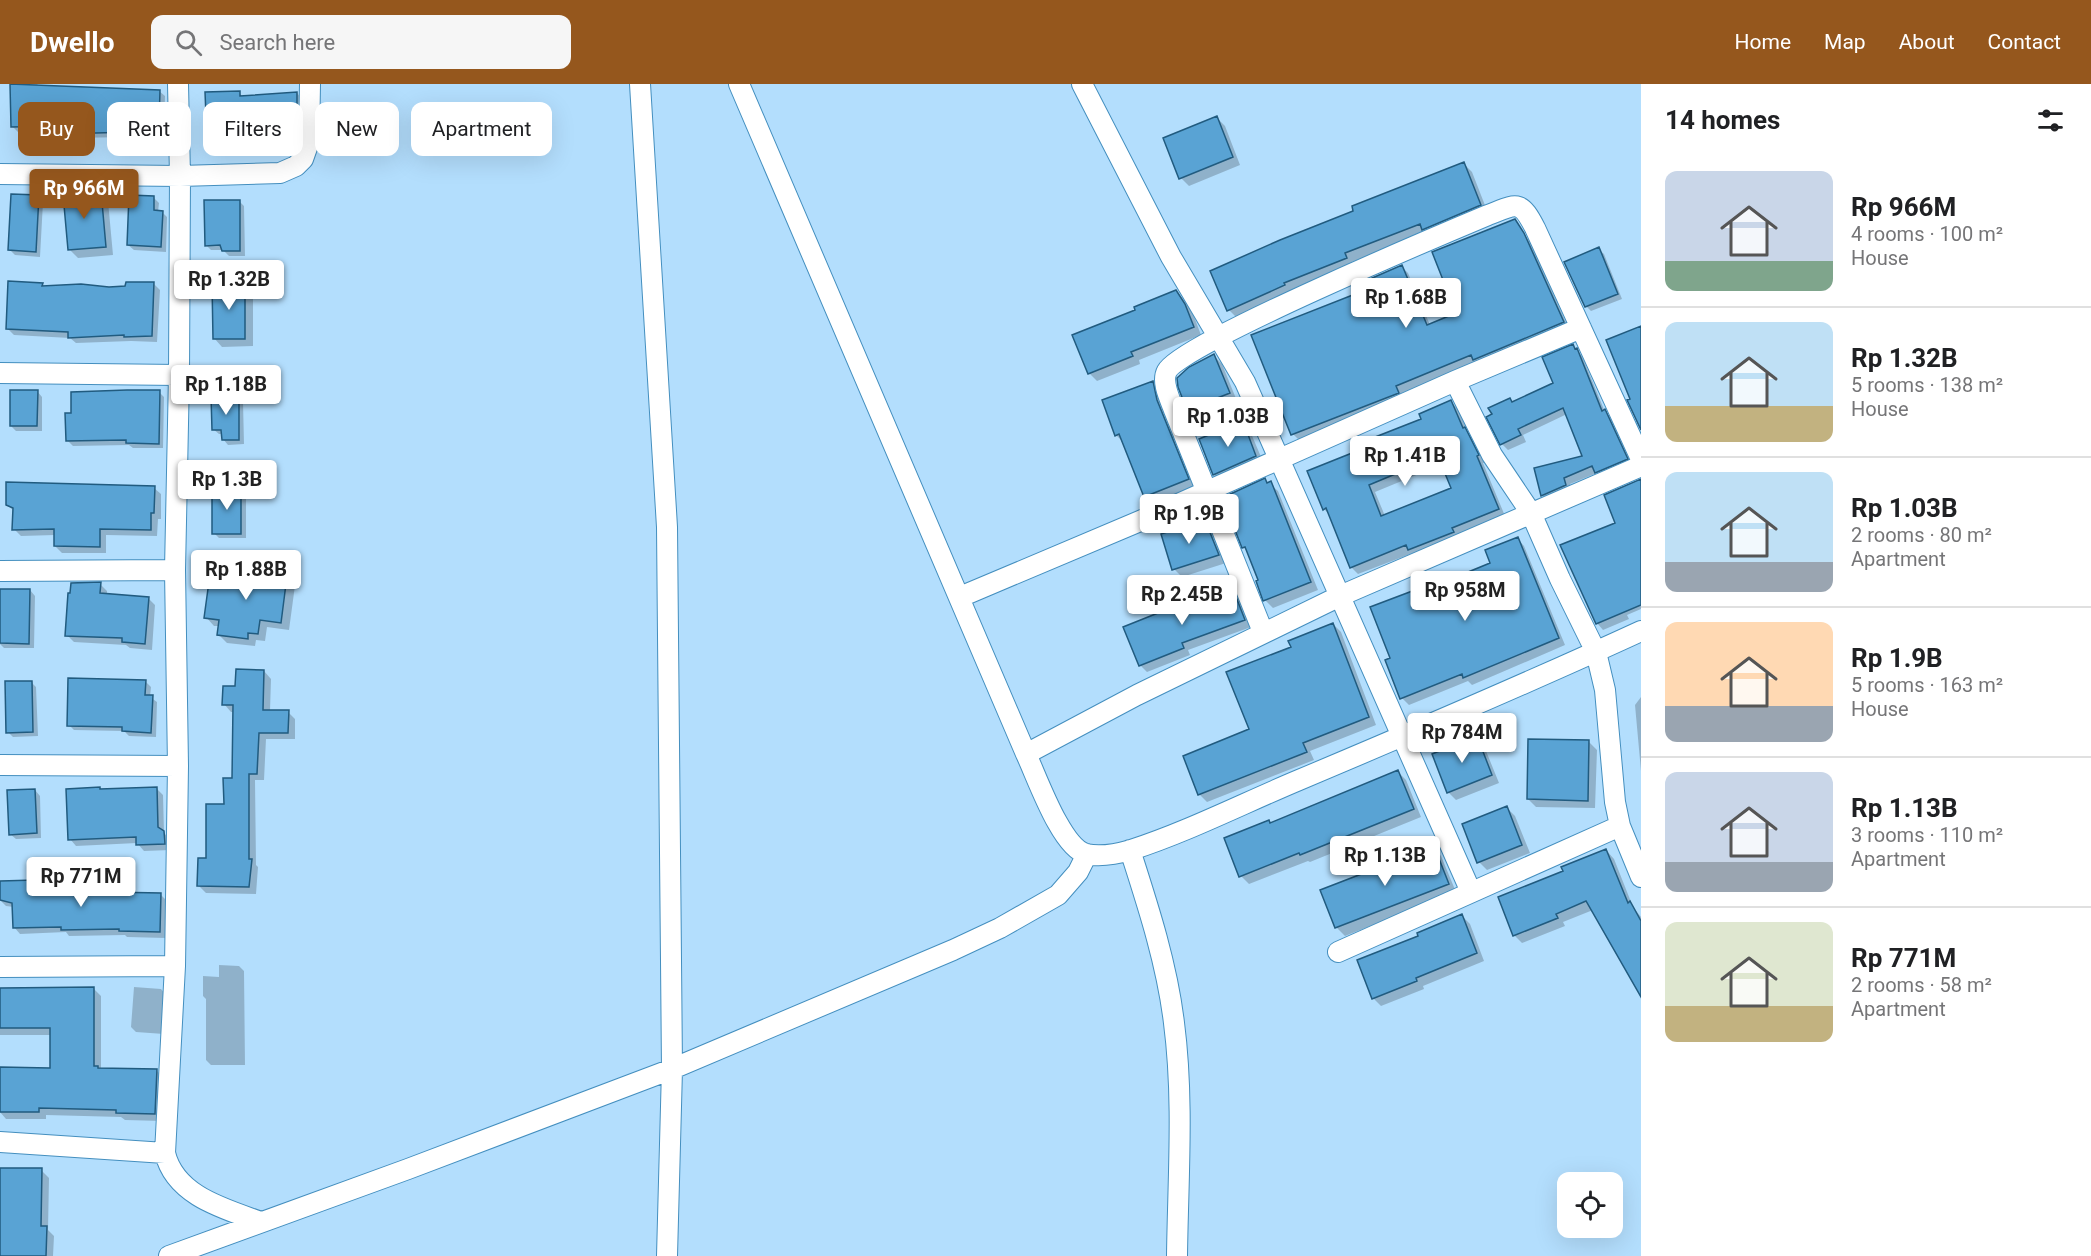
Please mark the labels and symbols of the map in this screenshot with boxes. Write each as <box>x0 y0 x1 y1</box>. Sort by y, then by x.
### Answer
pin: Rp 966M <box>29 169 139 220</box>
pin: Rp 1.32B <box>167 260 291 311</box>
pin: Rp 1.68B <box>1344 278 1468 329</box>
pin: Rp 1.18B <box>164 365 288 416</box>
pin: Rp 1.03B <box>1166 397 1290 448</box>
pin: Rp 1.41B <box>1343 436 1467 487</box>
pin: Rp 1.3B <box>172 460 282 511</box>
pin: Rp 1.9B <box>1134 494 1244 545</box>
pin: Rp 1.88B <box>184 550 308 601</box>
pin: Rp 958M <box>1410 571 1520 622</box>
pin: Rp 2.45B <box>1120 575 1244 626</box>
pin: Rp 784M <box>1407 713 1517 764</box>
pin: Rp 1.13B <box>1323 836 1447 887</box>
pin: Rp 771M <box>26 857 136 908</box>

